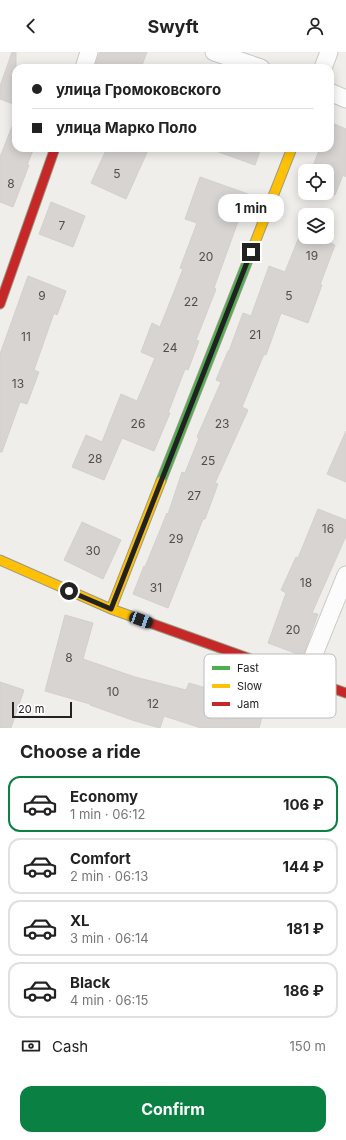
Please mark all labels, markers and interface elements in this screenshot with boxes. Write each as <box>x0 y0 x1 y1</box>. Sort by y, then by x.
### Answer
icon: back <box>20 15 42 37</box>
icon: person <box>304 15 326 37</box>
text: Swyft <box>147 16 199 37</box>
text: улица Громоковского <box>56 80 221 99</box>
text: улица Марко Поло <box>56 118 197 137</box>
map controls <box>298 164 334 244</box>
button: locate <box>298 164 334 200</box>
house number: 5 <box>113 166 121 181</box>
house number: 8 <box>7 176 15 191</box>
callout: 1 min <box>218 194 284 222</box>
text: 1 min <box>235 200 267 216</box>
button: layers <box>298 208 334 244</box>
house number: 7 <box>59 218 66 233</box>
route end <box>242 243 260 261</box>
house number: 19 <box>306 248 318 263</box>
house number: 20 <box>199 249 213 264</box>
house number: 9 <box>38 288 46 303</box>
house number: 5 <box>285 288 293 303</box>
house number: 22 <box>184 294 198 309</box>
house number: 21 <box>249 327 261 342</box>
house number: 11 <box>21 329 31 344</box>
house number: 24 <box>163 340 178 355</box>
house number: 13 <box>12 376 24 391</box>
house number: 26 <box>131 416 145 431</box>
house number: 23 <box>215 416 229 431</box>
house number: 28 <box>88 451 102 466</box>
house number: 25 <box>201 453 215 468</box>
house number: 27 <box>187 488 201 503</box>
house number: 16 <box>322 521 334 536</box>
house number: 29 <box>169 531 183 546</box>
house number: 30 <box>86 543 100 558</box>
house number: 18 <box>300 575 312 590</box>
house number: 31 <box>150 580 162 595</box>
route start <box>60 582 78 600</box>
car <box>128 610 154 630</box>
house number: 20 <box>286 622 300 637</box>
house number: 8 <box>65 650 73 665</box>
legend <box>204 654 336 718</box>
text: Fast <box>237 661 259 675</box>
text: Slow <box>237 679 262 693</box>
house number: 10 <box>107 684 119 699</box>
house number: 12 <box>147 696 159 711</box>
text: Jam <box>237 697 259 711</box>
scale bar <box>12 700 72 719</box>
text: 20 m <box>18 702 44 716</box>
text: Choose a ride <box>20 741 141 762</box>
icon: car <box>22 786 58 822</box>
text: Economy <box>70 787 138 806</box>
text: 106 ₽ <box>283 795 324 814</box>
text: 1 min · 06:12 <box>70 806 145 822</box>
icon: car <box>22 848 58 884</box>
text: Comfort <box>70 849 131 868</box>
text: 144 ₽ <box>283 857 324 876</box>
text: 2 min · 06:13 <box>70 868 148 884</box>
icon: car <box>22 910 58 946</box>
text: XL <box>70 911 90 930</box>
text: 181 ₽ <box>287 919 324 938</box>
text: 3 min · 06:14 <box>70 930 149 946</box>
icon: car <box>22 972 58 1008</box>
text: Black <box>70 973 110 992</box>
text: 186 ₽ <box>283 981 324 1000</box>
text: 4 min · 06:15 <box>70 992 149 1008</box>
icon: cash <box>20 1035 42 1057</box>
text: Cash <box>52 1037 88 1056</box>
text: 150 m <box>290 1038 326 1054</box>
button: Confirm <box>20 1086 326 1132</box>

